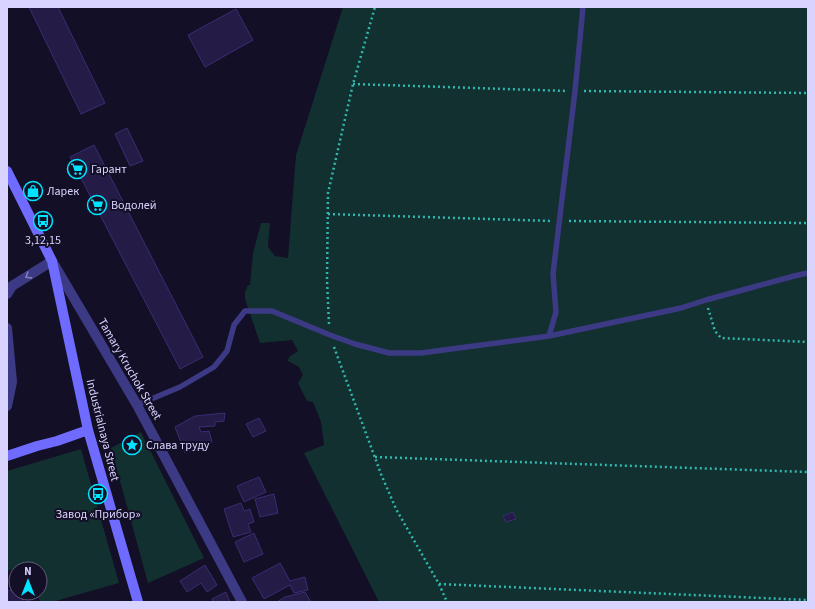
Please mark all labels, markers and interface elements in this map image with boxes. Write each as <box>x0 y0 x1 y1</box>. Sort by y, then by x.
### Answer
supermarket icon: Гарант <box>66 158 88 180</box>
place label: Гарант <box>91 161 127 178</box>
shop icon: Ларек <box>22 180 44 202</box>
place label: Ларек <box>47 183 79 200</box>
supermarket icon: Водолей <box>86 194 108 216</box>
place label: Водолей <box>111 197 157 214</box>
bus stop icon: 3,12,15 <box>32 210 54 232</box>
place label: 3,12,15 <box>25 232 61 249</box>
one-way arrow <box>25 271 32 279</box>
street label: Tamary Kruchok Street <box>94 315 166 423</box>
street label: Industrialnaya Street <box>82 377 123 483</box>
place icon: Слава труду <box>121 434 143 456</box>
place label: Слава труду <box>146 437 210 454</box>
bus stop icon: Завод «Прибор» <box>87 483 109 505</box>
place label: Завод «Прибор» <box>55 506 141 523</box>
north arrow <box>8 561 48 601</box>
text: N <box>24 564 32 579</box>

